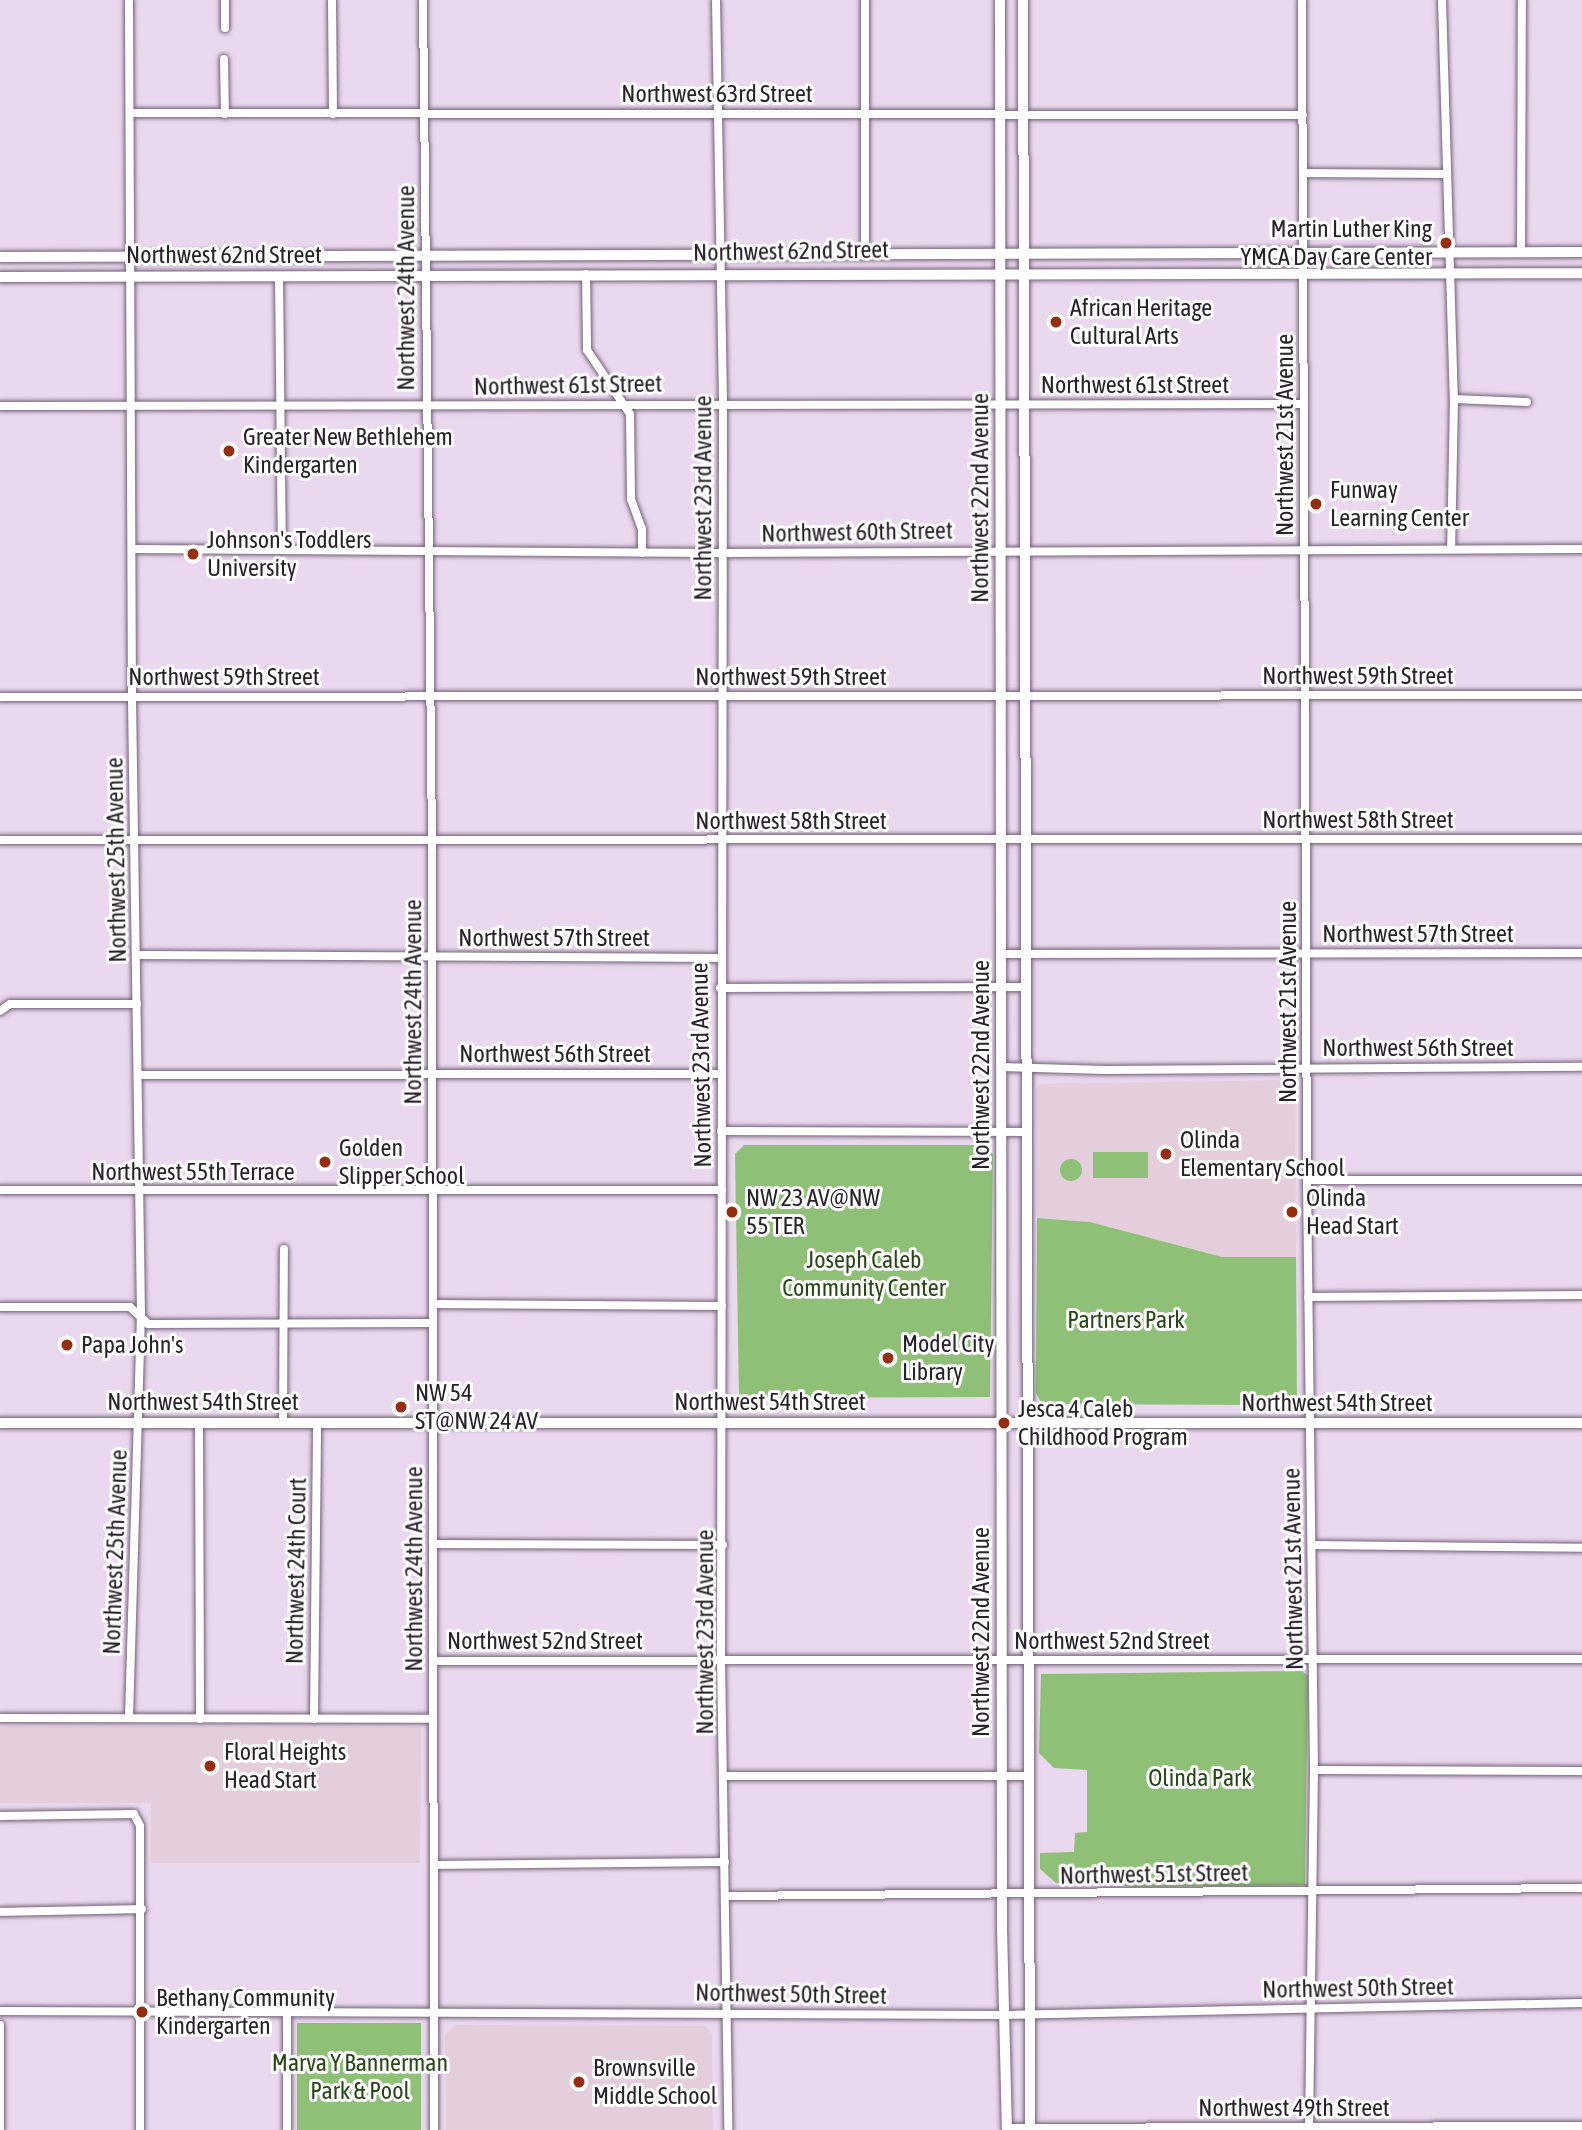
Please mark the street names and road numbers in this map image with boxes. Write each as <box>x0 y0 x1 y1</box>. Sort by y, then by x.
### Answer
street label: Northwest 63rd Street <box>621 80 813 108</box>
street label: Northwest 24th Avenue <box>392 185 420 391</box>
street label: Northwest 62nd Street <box>693 235 889 267</box>
street label: Northwest 62nd Street <box>126 241 322 269</box>
street label: Northwest 21st Avenue <box>1271 334 1299 536</box>
street label: Northwest 61st Street <box>474 369 662 401</box>
street label: Northwest 61st Street <box>1041 371 1229 399</box>
street label: Northwest 22nd Avenue <box>966 393 994 603</box>
street label: Northwest 23rd Avenue <box>689 395 717 601</box>
street label: Northwest 60th Street <box>761 516 953 548</box>
street label: Northwest 59th Street <box>1262 662 1454 690</box>
street label: Northwest 59th Street <box>128 663 320 691</box>
street label: Northwest 59th Street <box>695 663 887 691</box>
street label: Northwest 25th Avenue <box>100 757 132 963</box>
street label: Northwest 58th Street <box>1262 806 1454 834</box>
street label: Northwest 58th Street <box>695 807 887 835</box>
street label: Northwest 24th Avenue <box>399 899 427 1105</box>
street label: Northwest 21st Avenue <box>1274 901 1302 1103</box>
street label: Northwest 57th Street <box>1322 920 1514 948</box>
street label: Northwest 57th Street <box>458 924 650 952</box>
street label: Northwest 22nd Avenue <box>967 960 995 1170</box>
street label: Northwest 23rd Avenue <box>685 962 717 1168</box>
street label: Northwest 56th Street <box>1322 1034 1514 1062</box>
street label: Northwest 56th Street <box>459 1040 651 1068</box>
street label: Northwest 55th Terrace <box>91 1158 295 1186</box>
street label: Northwest 54th Street <box>107 1388 299 1416</box>
street label: Northwest 54th Street <box>674 1388 866 1416</box>
street label: Northwest 54th Street <box>1241 1389 1433 1417</box>
street label: Northwest 25th Avenue <box>97 1449 133 1655</box>
street label: Northwest 24th Avenue <box>400 1466 428 1672</box>
street label: Northwest 21st Avenue <box>1277 1468 1309 1670</box>
street label: Northwest 24th Court <box>280 1478 312 1664</box>
street label: Northwest 22nd Avenue <box>967 1527 995 1737</box>
street label: Northwest 23rd Avenue <box>691 1529 719 1735</box>
street label: Northwest 52nd Street <box>447 1627 643 1655</box>
street label: Northwest 52nd Street <box>1014 1627 1210 1655</box>
street label: Northwest 51st Street <box>1060 1858 1248 1890</box>
street label: Northwest 50th Street <box>1262 1972 1454 2004</box>
street label: Northwest 50th Street <box>695 1978 887 2010</box>
street label: Northwest 49th Street <box>1198 2094 1390 2122</box>

